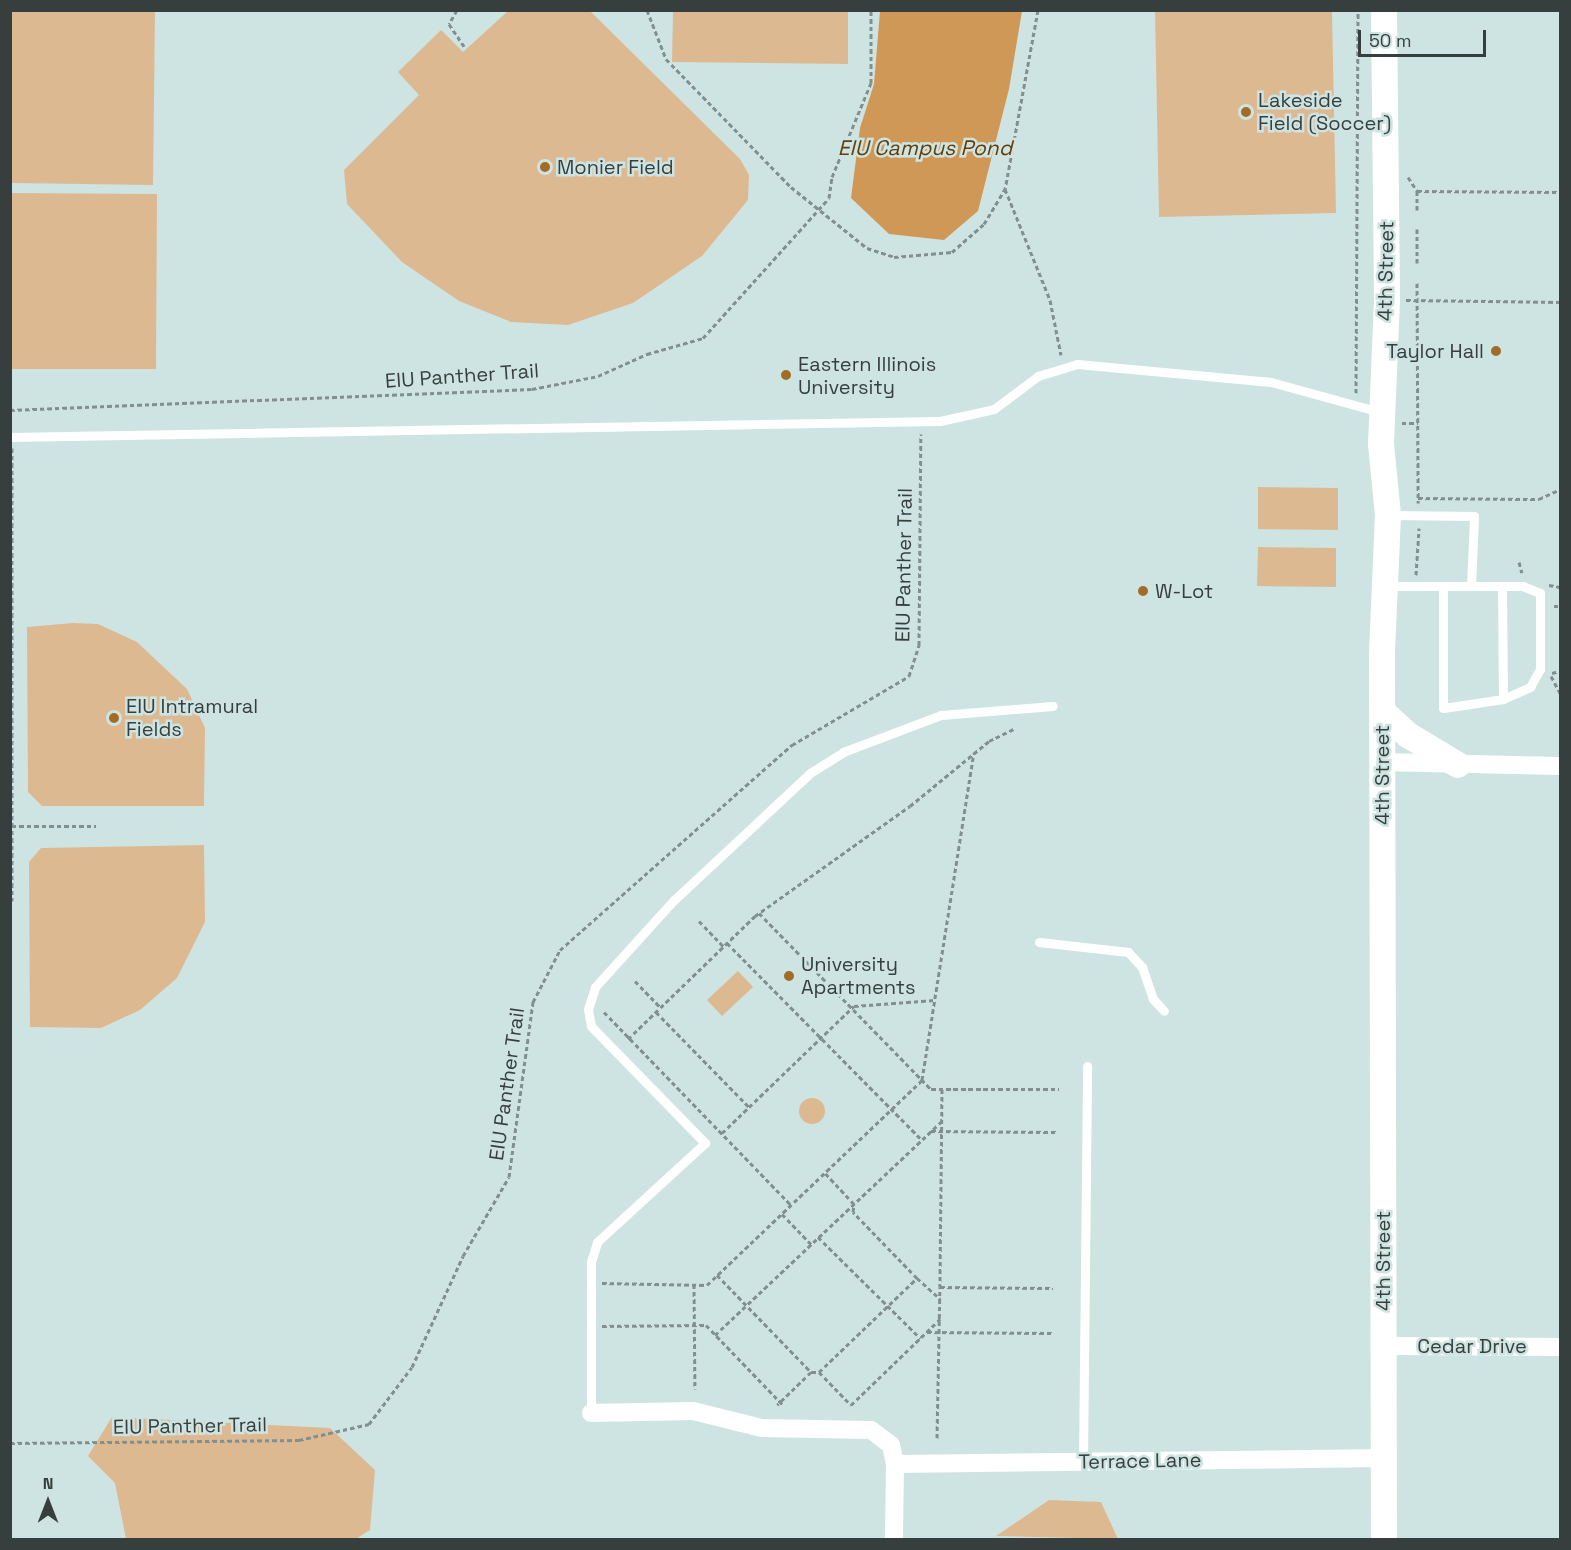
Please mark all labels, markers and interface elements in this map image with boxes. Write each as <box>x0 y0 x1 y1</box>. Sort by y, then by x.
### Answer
scale bar <box>1361 18 1488 56</box>
text: 50 m <box>1369 29 1411 52</box>
place label: Lakeside Field (Soccer) <box>1258 88 1391 135</box>
marker: Lakeside Field (Soccer) <box>1239 105 1253 119</box>
water label: EIU Campus Pond <box>838 135 1012 161</box>
place label: Monier Field <box>557 155 674 179</box>
marker: Monier Field <box>538 160 552 174</box>
street label: 4th Street <box>1373 221 1399 321</box>
place label: Taylor Hall <box>1386 339 1484 363</box>
marker: Taylor Hall <box>1489 344 1503 358</box>
place label: Eastern Illinois University <box>798 352 936 399</box>
street label: EIU Panther Trail <box>384 359 540 393</box>
marker: Eastern Illinois University <box>779 368 793 382</box>
street label: EIU Panther Trail <box>891 488 917 642</box>
place label: W-Lot <box>1155 579 1213 603</box>
marker: W-Lot <box>1136 584 1150 598</box>
place label: EIU Intramural Fields <box>126 694 258 741</box>
marker: EIU Intramural Fields <box>107 711 121 725</box>
street label: 4th Street <box>1370 725 1394 825</box>
place label: University Apartments <box>801 952 915 999</box>
marker: University Apartments <box>782 969 796 983</box>
street label: EIU Panther Trail <box>484 1006 530 1162</box>
street label: 4th Street <box>1371 1211 1395 1311</box>
street label: Cedar Drive <box>1417 1334 1527 1358</box>
street label: EIU Panther Trail <box>113 1413 267 1439</box>
street label: Terrace Lane <box>1078 1448 1202 1474</box>
north arrow <box>18 1472 78 1532</box>
text: N <box>43 1473 53 1494</box>

